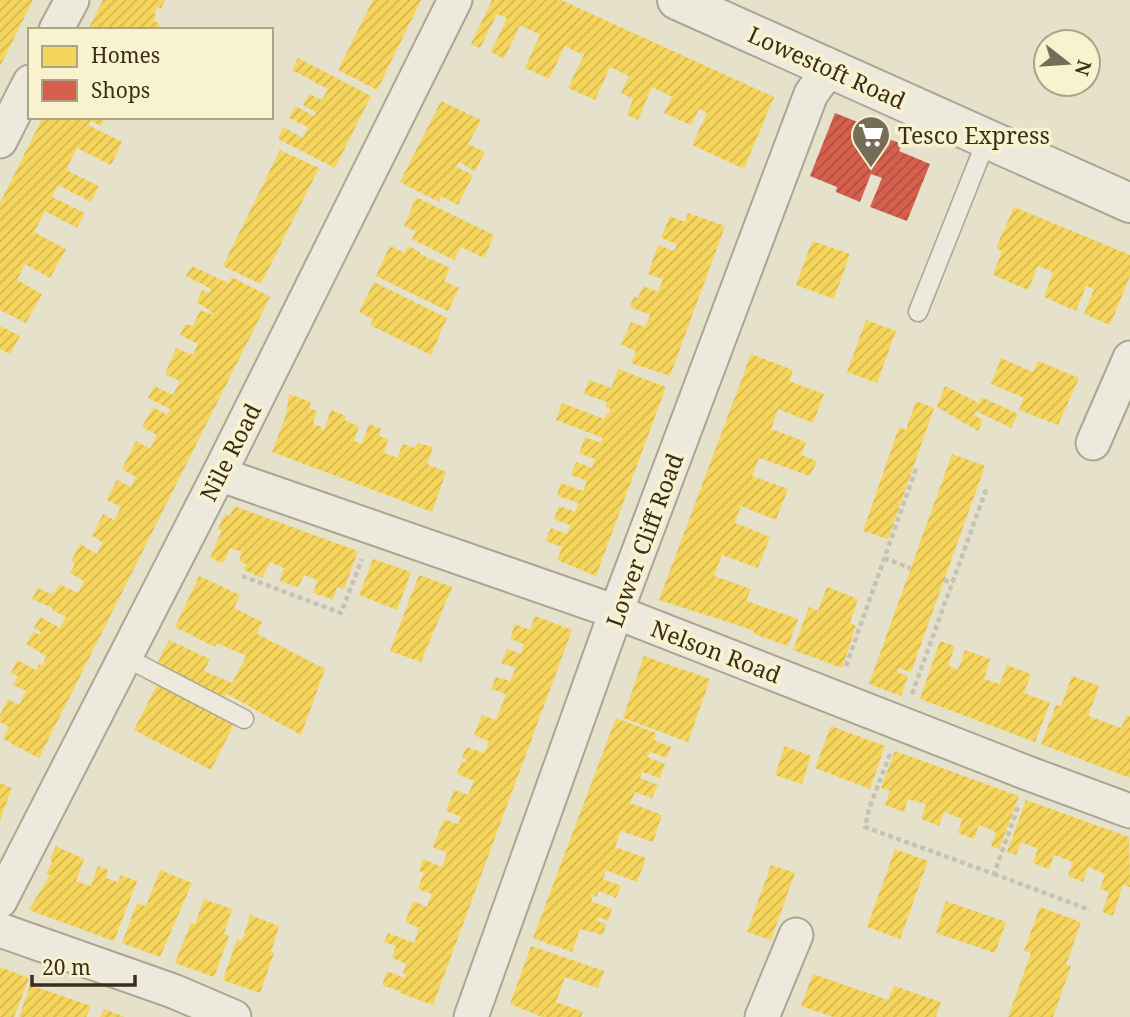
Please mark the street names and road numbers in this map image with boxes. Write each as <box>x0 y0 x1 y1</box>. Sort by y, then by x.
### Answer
street label: Lowestoft Road <box>743 18 911 116</box>
street label: Nile Road <box>192 398 268 506</box>
street label: Lower Cliff Road <box>598 449 690 631</box>
street label: Nelson Road <box>646 612 786 690</box>

